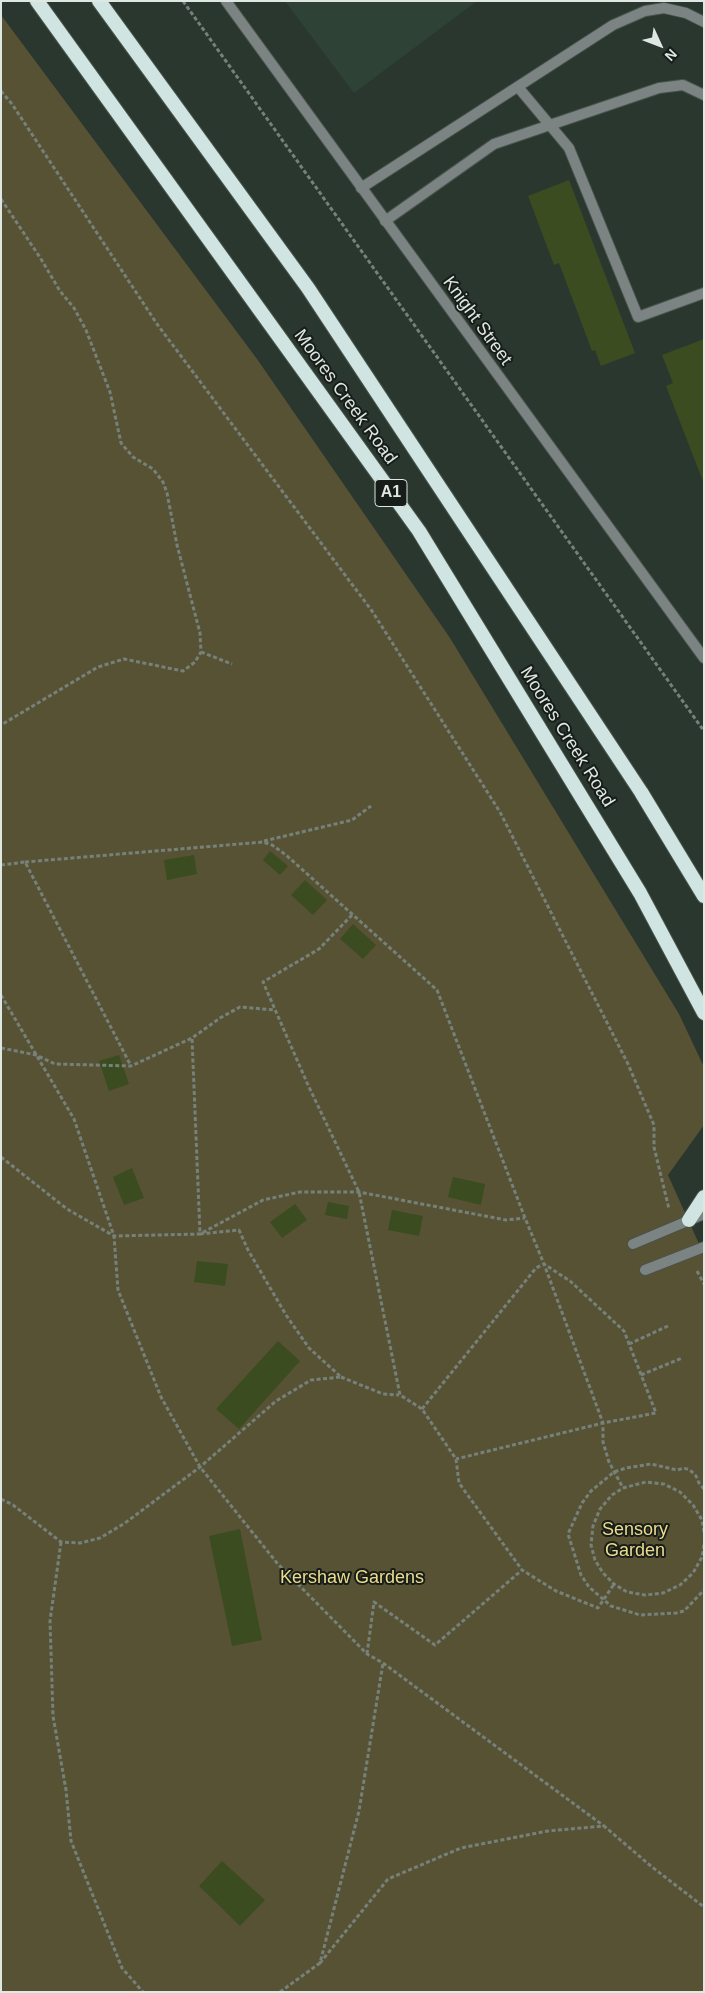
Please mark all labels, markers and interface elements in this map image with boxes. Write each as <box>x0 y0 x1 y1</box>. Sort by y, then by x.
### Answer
north arrow <box>635 20 685 70</box>
text: N <box>662 46 680 64</box>
street label: Knight Street <box>438 273 516 369</box>
street label: Moores Creek Road <box>289 325 401 469</box>
road number: A1 <box>375 479 407 506</box>
street label: Moores Creek Road <box>515 663 619 811</box>
park label: Sensory Garden <box>602 1519 668 1562</box>
park label: Kershaw Gardens <box>280 1567 424 1589</box>

